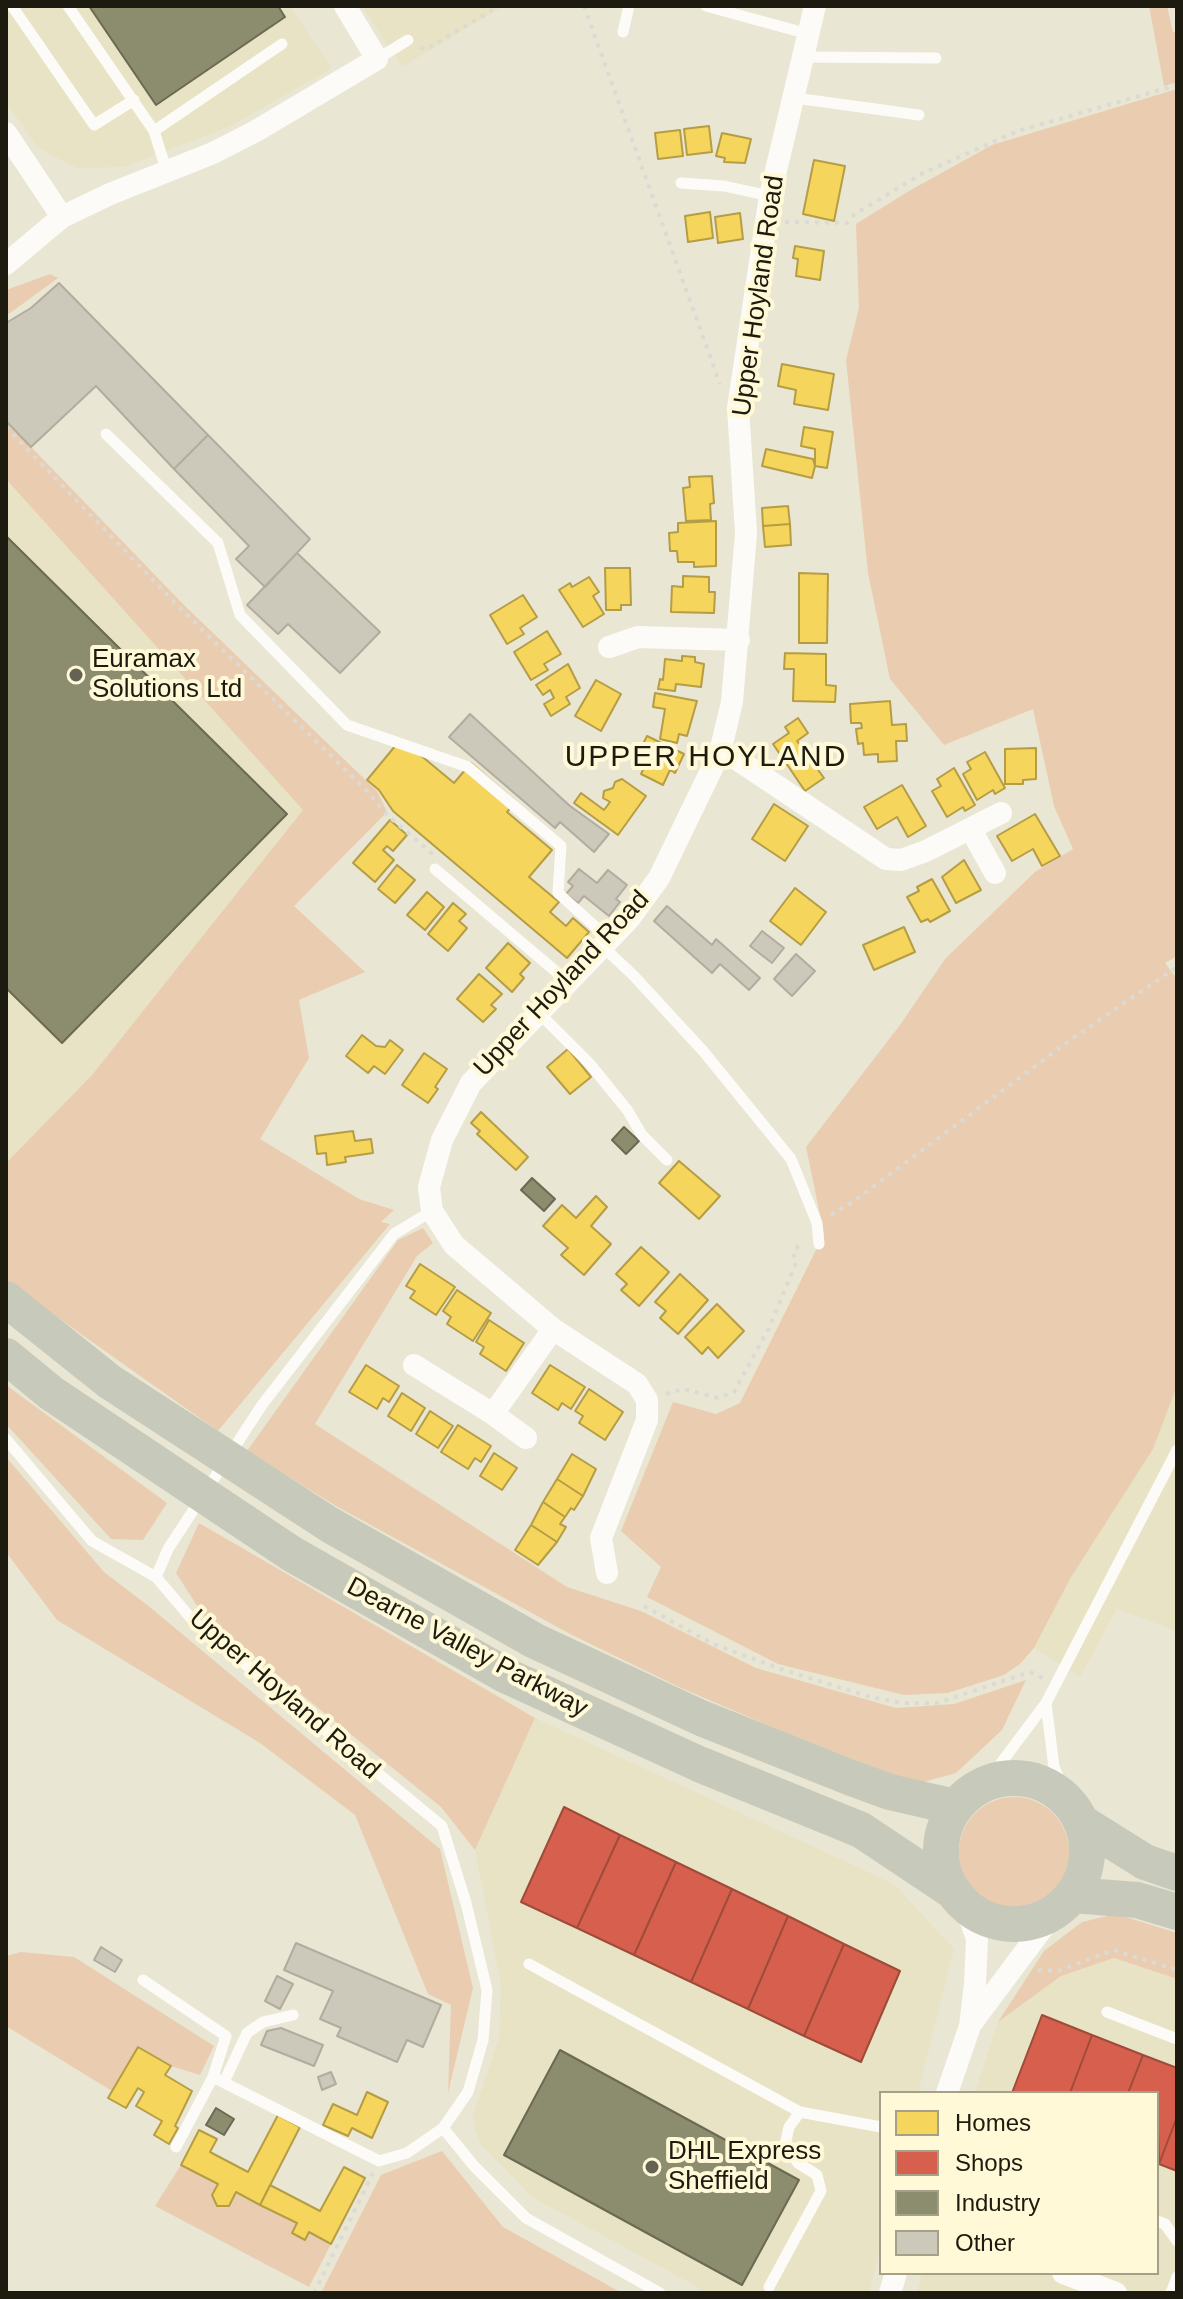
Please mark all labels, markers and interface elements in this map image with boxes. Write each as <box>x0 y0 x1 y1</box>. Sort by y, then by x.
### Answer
street label: Upper Hoyland Road <box>727 174 791 418</box>
place label: Euramax Solutions Ltd <box>92 644 242 706</box>
marker: Euramax Solutions Ltd <box>67 666 85 684</box>
district label: UPPER HOYLAND <box>565 740 847 776</box>
street label: Upper Hoyland Road <box>468 885 656 1083</box>
street label: Dearne Valley Parkway <box>341 1571 593 1725</box>
street label: Upper Hoyland Road <box>182 1604 386 1786</box>
legend <box>879 2091 1159 2275</box>
text: Homes <box>955 2109 1031 2136</box>
place label: DHL Express Sheffield <box>668 2136 821 2198</box>
text: Shops <box>955 2149 1023 2176</box>
marker: DHL Express Sheffield <box>643 2158 661 2176</box>
text: Industry <box>955 2189 1040 2216</box>
text: Other <box>955 2229 1015 2256</box>

